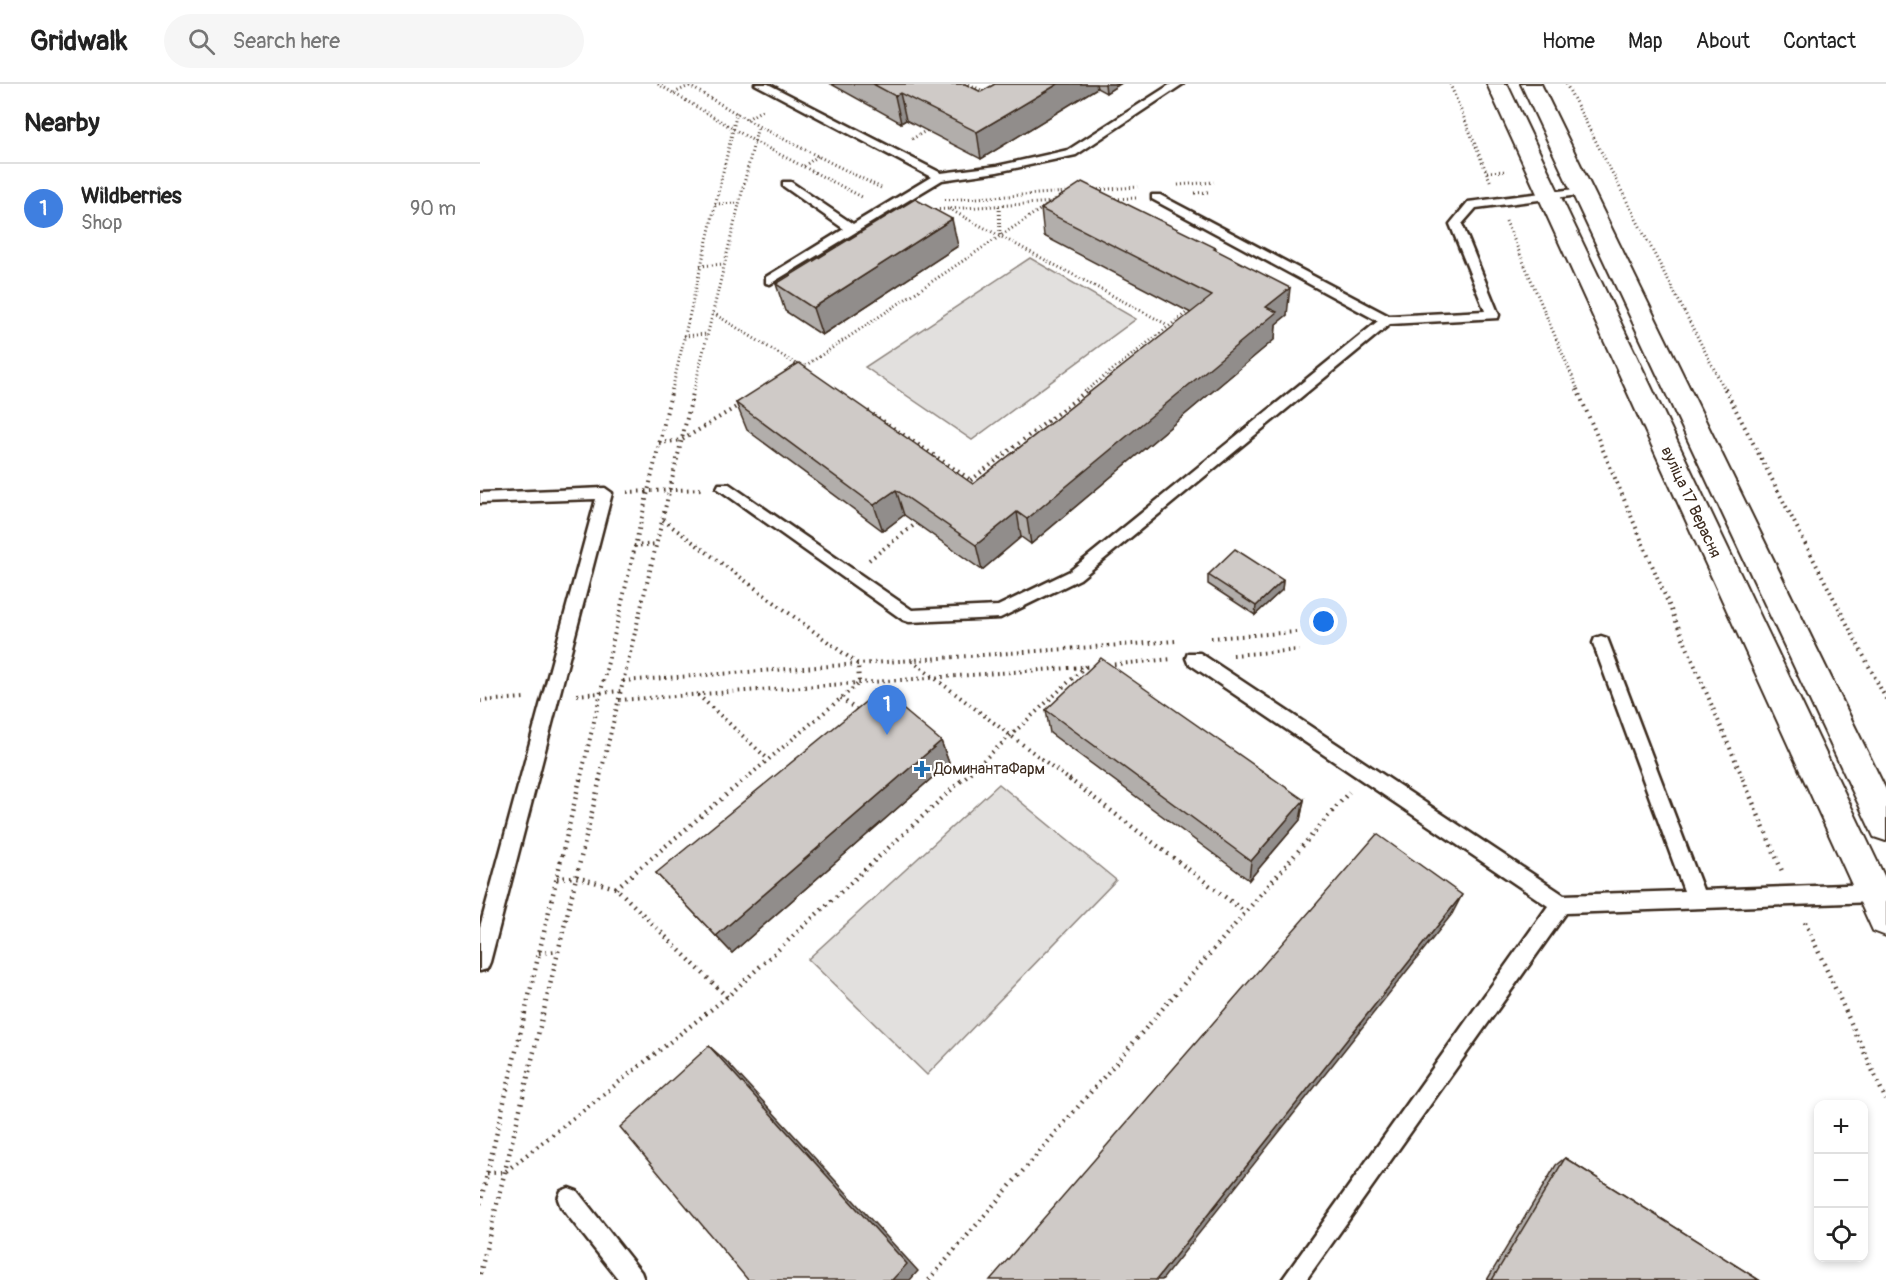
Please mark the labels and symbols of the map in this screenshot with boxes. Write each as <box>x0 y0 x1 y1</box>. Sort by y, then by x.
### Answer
street label: вуліца 17 Верасня <box>1656 443 1726 561</box>
your location <box>1309 607 1338 636</box>
pin: 1 <box>868 686 906 735</box>
place label: ДоминантаФарм <box>933 759 1045 779</box>
marker: ДоминантаФарм <box>915 762 929 776</box>

